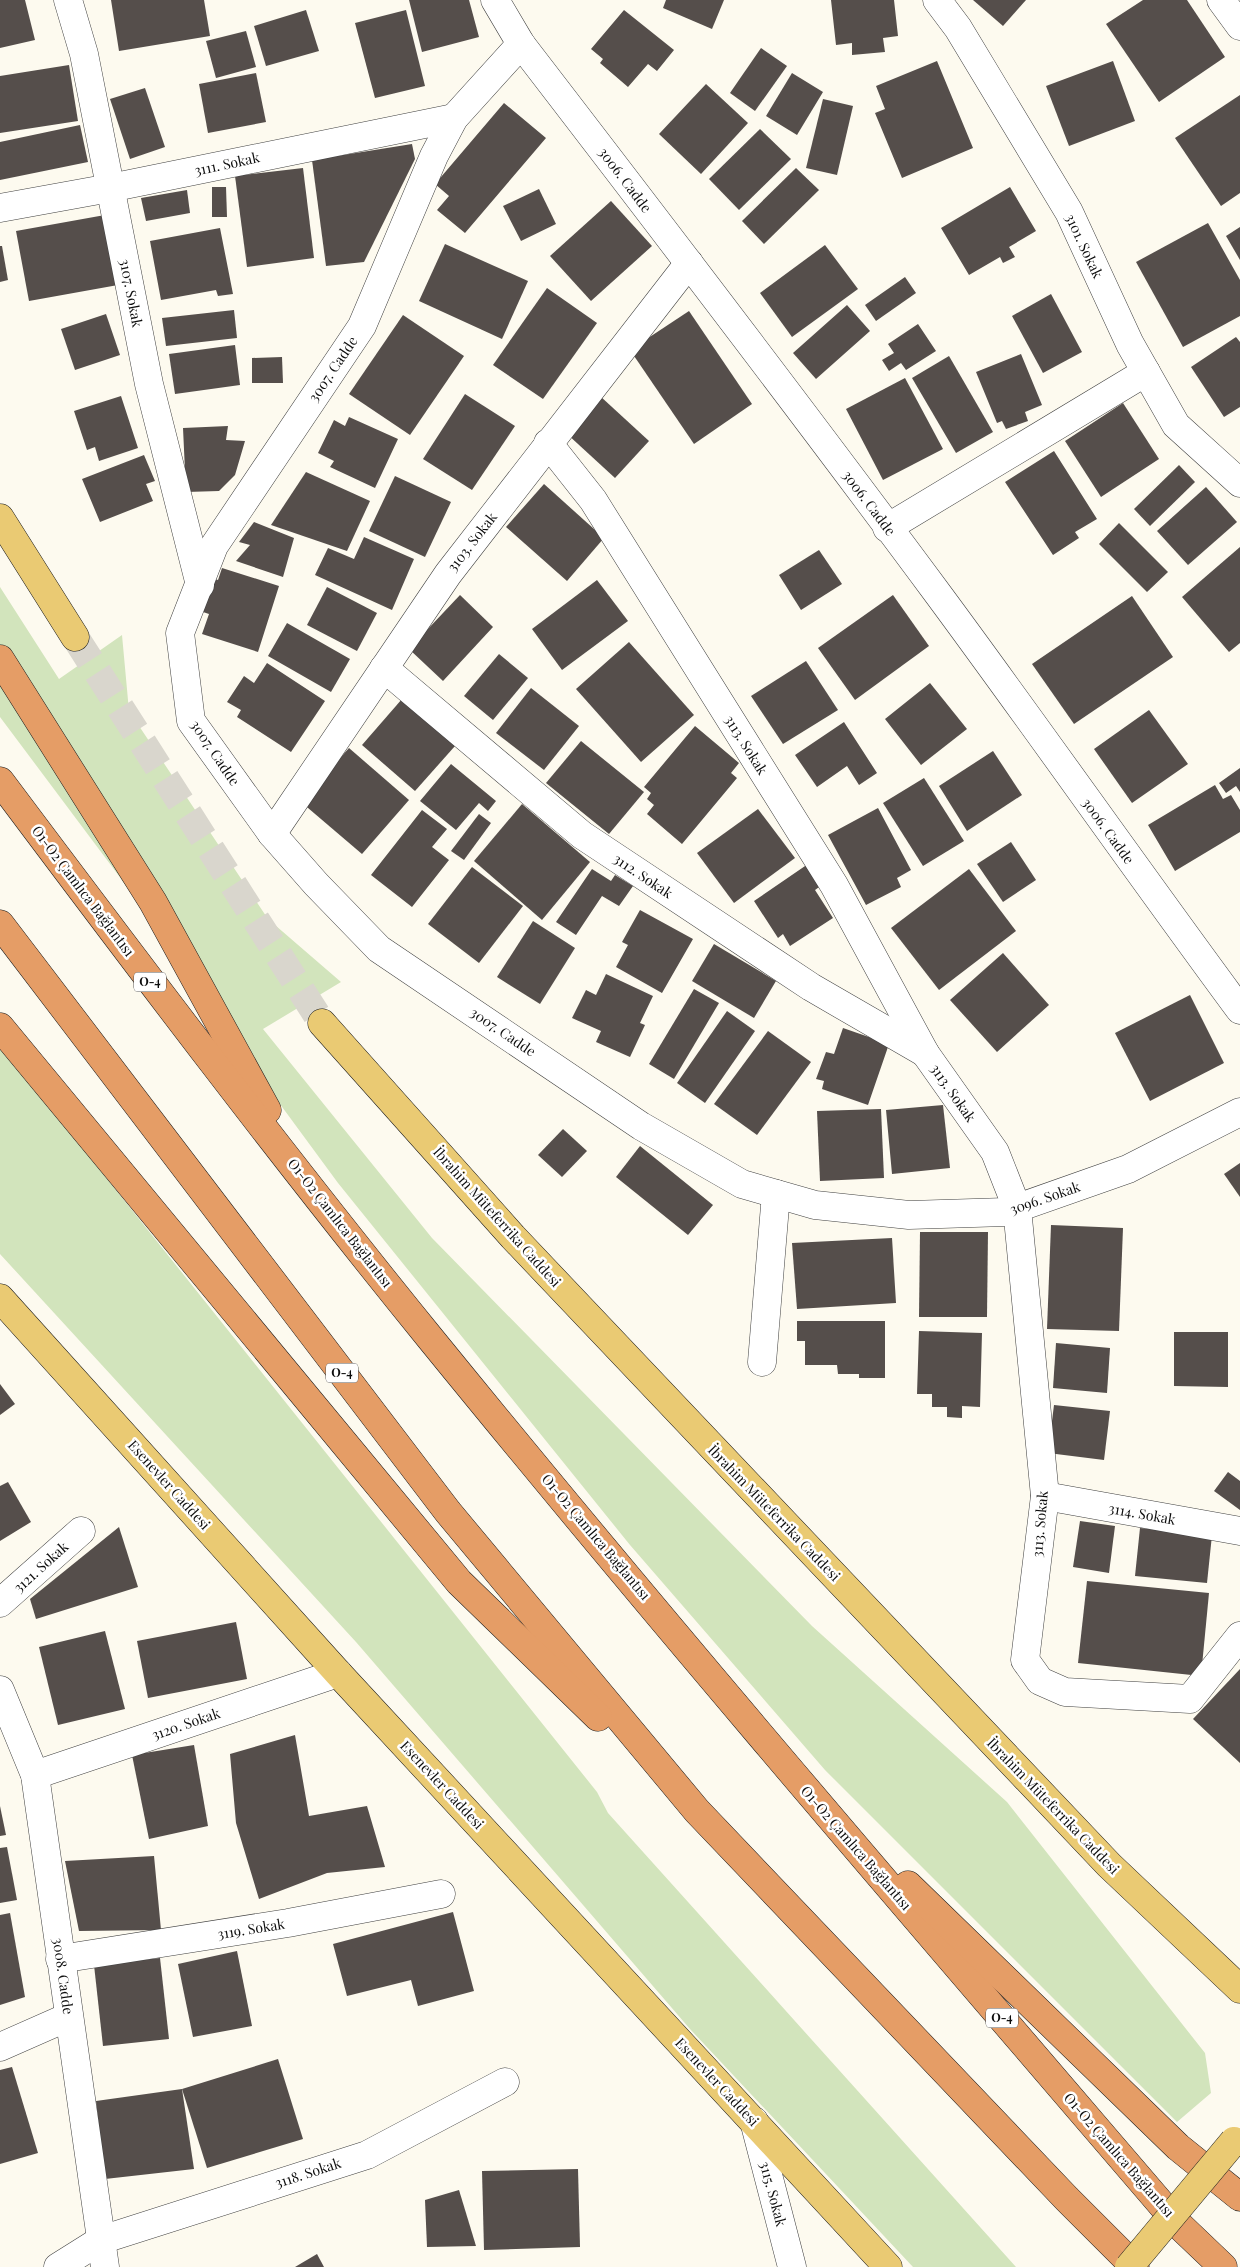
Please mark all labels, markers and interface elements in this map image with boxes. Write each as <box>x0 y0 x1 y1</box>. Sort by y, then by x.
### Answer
street label: 3006. Cadde <box>595 143 656 216</box>
street label: 3111. Sokak <box>193 147 262 180</box>
street label: 3101. Sokak <box>1061 210 1108 282</box>
street label: 3107. Sokak <box>116 257 147 329</box>
street label: 3007. Cadde <box>304 332 362 405</box>
street label: 3006. Cadde <box>839 466 900 539</box>
street label: 3103. Sokak <box>442 508 501 575</box>
street label: 3113. Sokak <box>721 711 772 778</box>
street label: 3007. Cadde <box>186 716 244 789</box>
street label: 3006. Cadde <box>1078 794 1139 868</box>
street label: O1-O2 Çamlıca Bağlantısı <box>28 821 139 960</box>
street label: 3112. Sokak <box>610 849 677 903</box>
road number: O-4 <box>134 972 166 992</box>
street label: 3007. Cadde <box>467 1003 540 1061</box>
street label: 3113. Sokak <box>926 1060 981 1126</box>
street label: İbrahim Müteferrika Caddesi <box>429 1142 566 1291</box>
street label: O1-O2 Çamlıca Bağlantısı <box>284 1154 397 1291</box>
street label: 3096. Sokak <box>1007 1176 1083 1218</box>
road number: O-4 <box>326 1364 358 1382</box>
street label: Esenevler Caddesi <box>124 1436 215 1534</box>
street label: İbrahim Müteferrika Caddesi <box>704 1440 845 1585</box>
street label: O1-O2 Çamlıca Bağlantısı <box>538 1470 655 1604</box>
street label: 3113. Sokak <box>1027 1489 1052 1558</box>
street label: 3114. Sokak <box>1107 1498 1177 1529</box>
street label: 3121. Sokak <box>9 1537 72 1596</box>
street label: 3120. Sokak <box>149 1703 223 1744</box>
street label: İbrahim Müteferrika Caddesi <box>983 1733 1124 1878</box>
street label: Esenevler Caddesi <box>396 1736 488 1833</box>
street label: O1-O2 Çamlıca Bağlantısı <box>797 1781 916 1914</box>
street label: 3119. Sokak <box>216 1914 286 1943</box>
street label: 3008. Cadde <box>49 1936 78 2016</box>
road number: O-4 <box>986 2009 1018 2028</box>
street label: Esenevler Caddesi <box>671 2033 763 2130</box>
street label: O1-O2 Çamlıca Bağlantısı <box>1060 2088 1179 2221</box>
street label: 3118. Sokak <box>272 2153 344 2192</box>
street label: 3115. Sokak <box>756 2159 791 2229</box>

